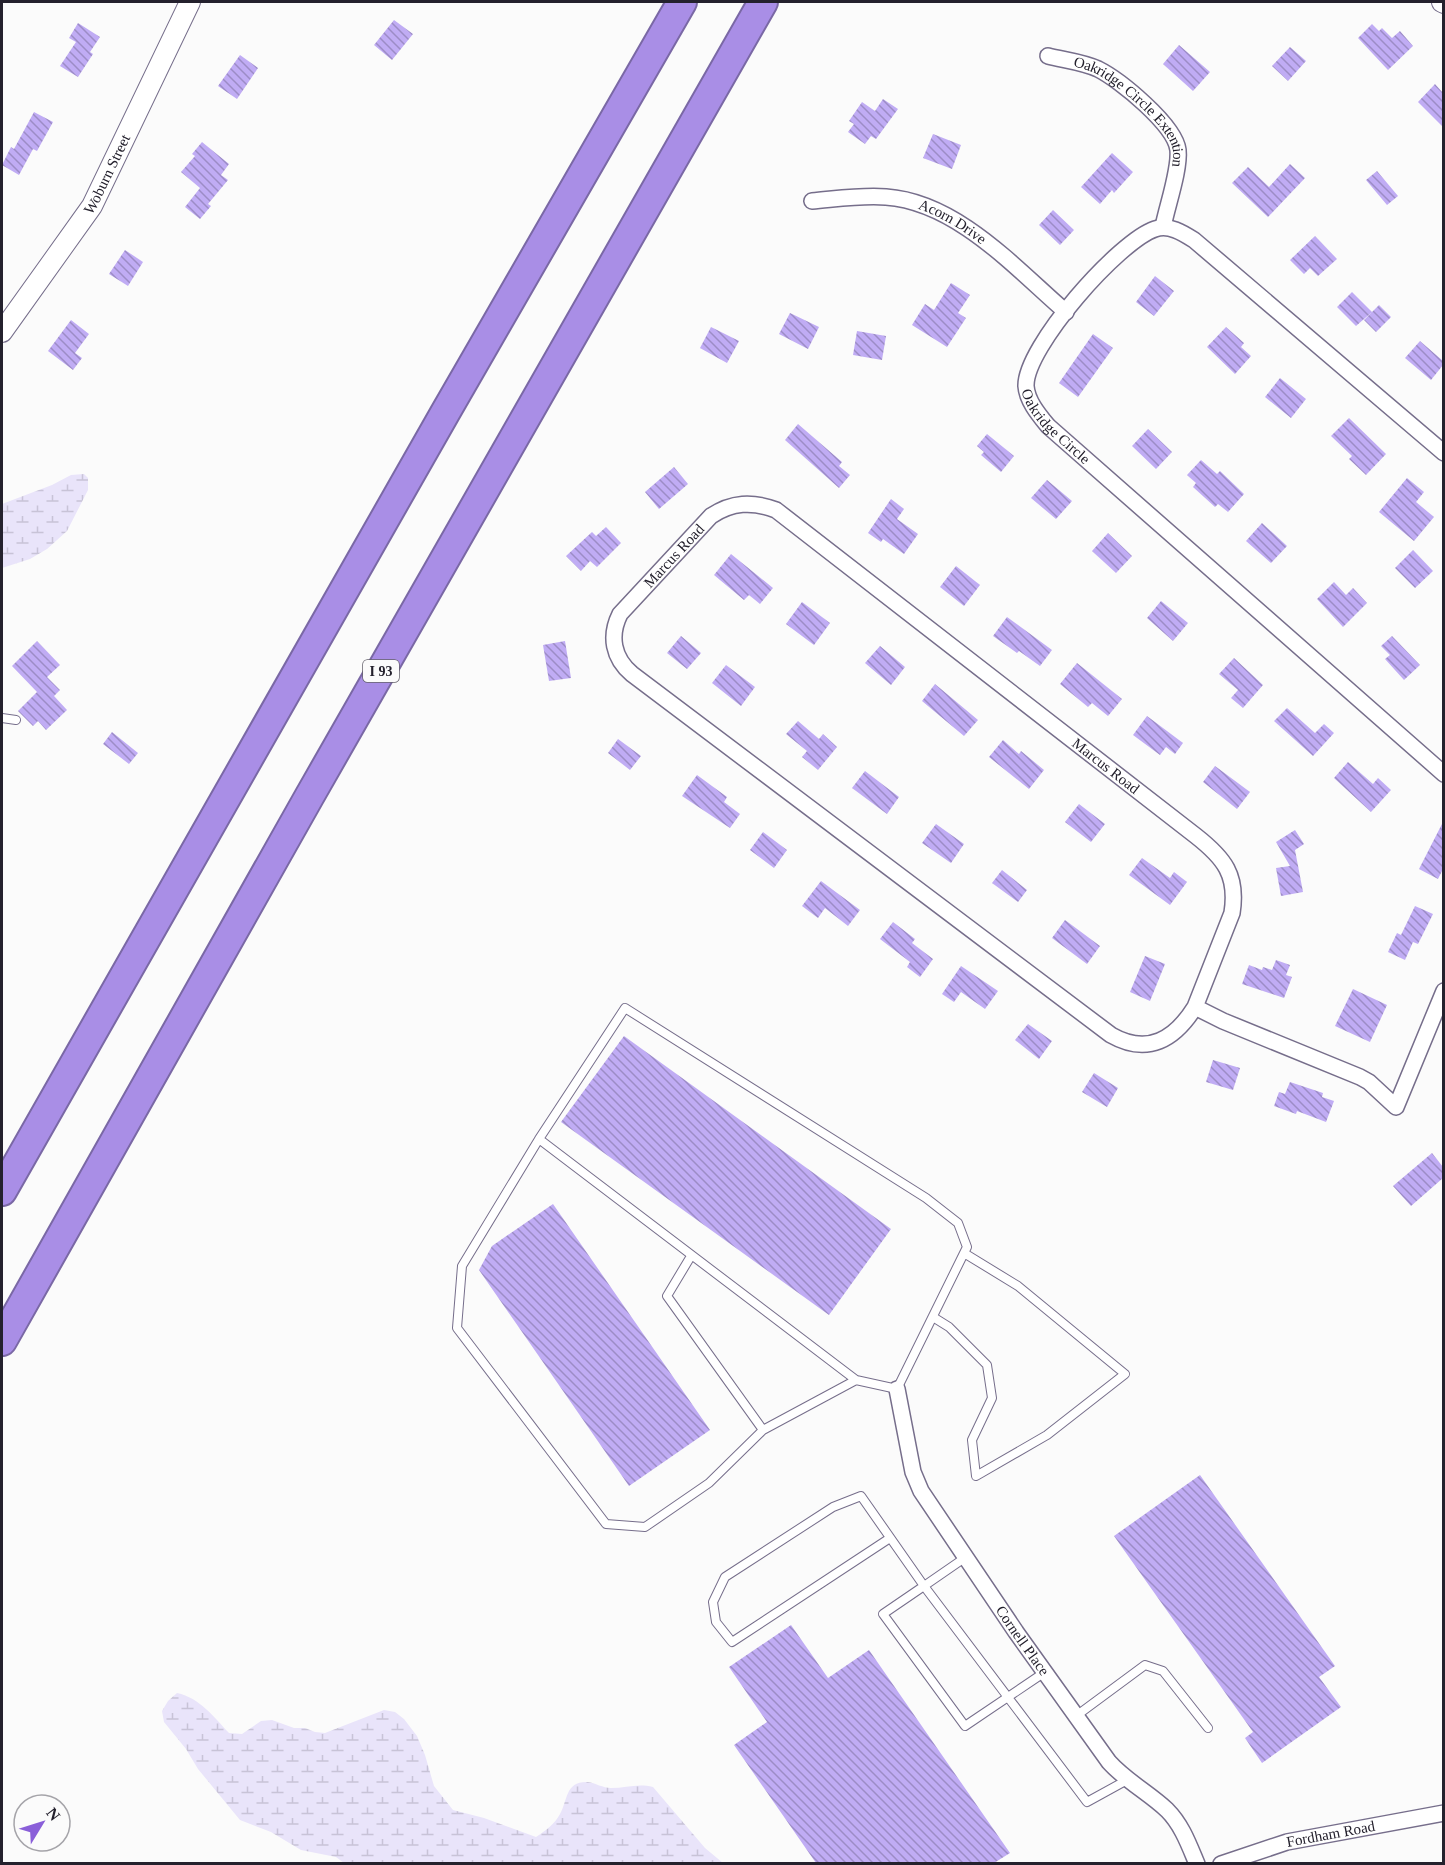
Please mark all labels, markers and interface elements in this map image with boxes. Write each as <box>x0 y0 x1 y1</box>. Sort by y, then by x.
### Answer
street label: Oakridge Circle Extention <box>1072 54 1186 169</box>
street label: Woburn Street <box>81 131 134 217</box>
street label: Acorn Drive <box>917 196 990 247</box>
street label: Oakridge Circle <box>1018 387 1093 467</box>
street label: Marcus Road <box>641 521 708 591</box>
road number: I 93 <box>363 660 399 682</box>
street label: Marcus Road <box>1069 735 1143 797</box>
street label: Cornell Place <box>993 1603 1053 1679</box>
north arrow <box>12 1793 72 1853</box>
text: N <box>43 1804 64 1824</box>
street label: Fordham Road <box>1285 1818 1377 1850</box>

